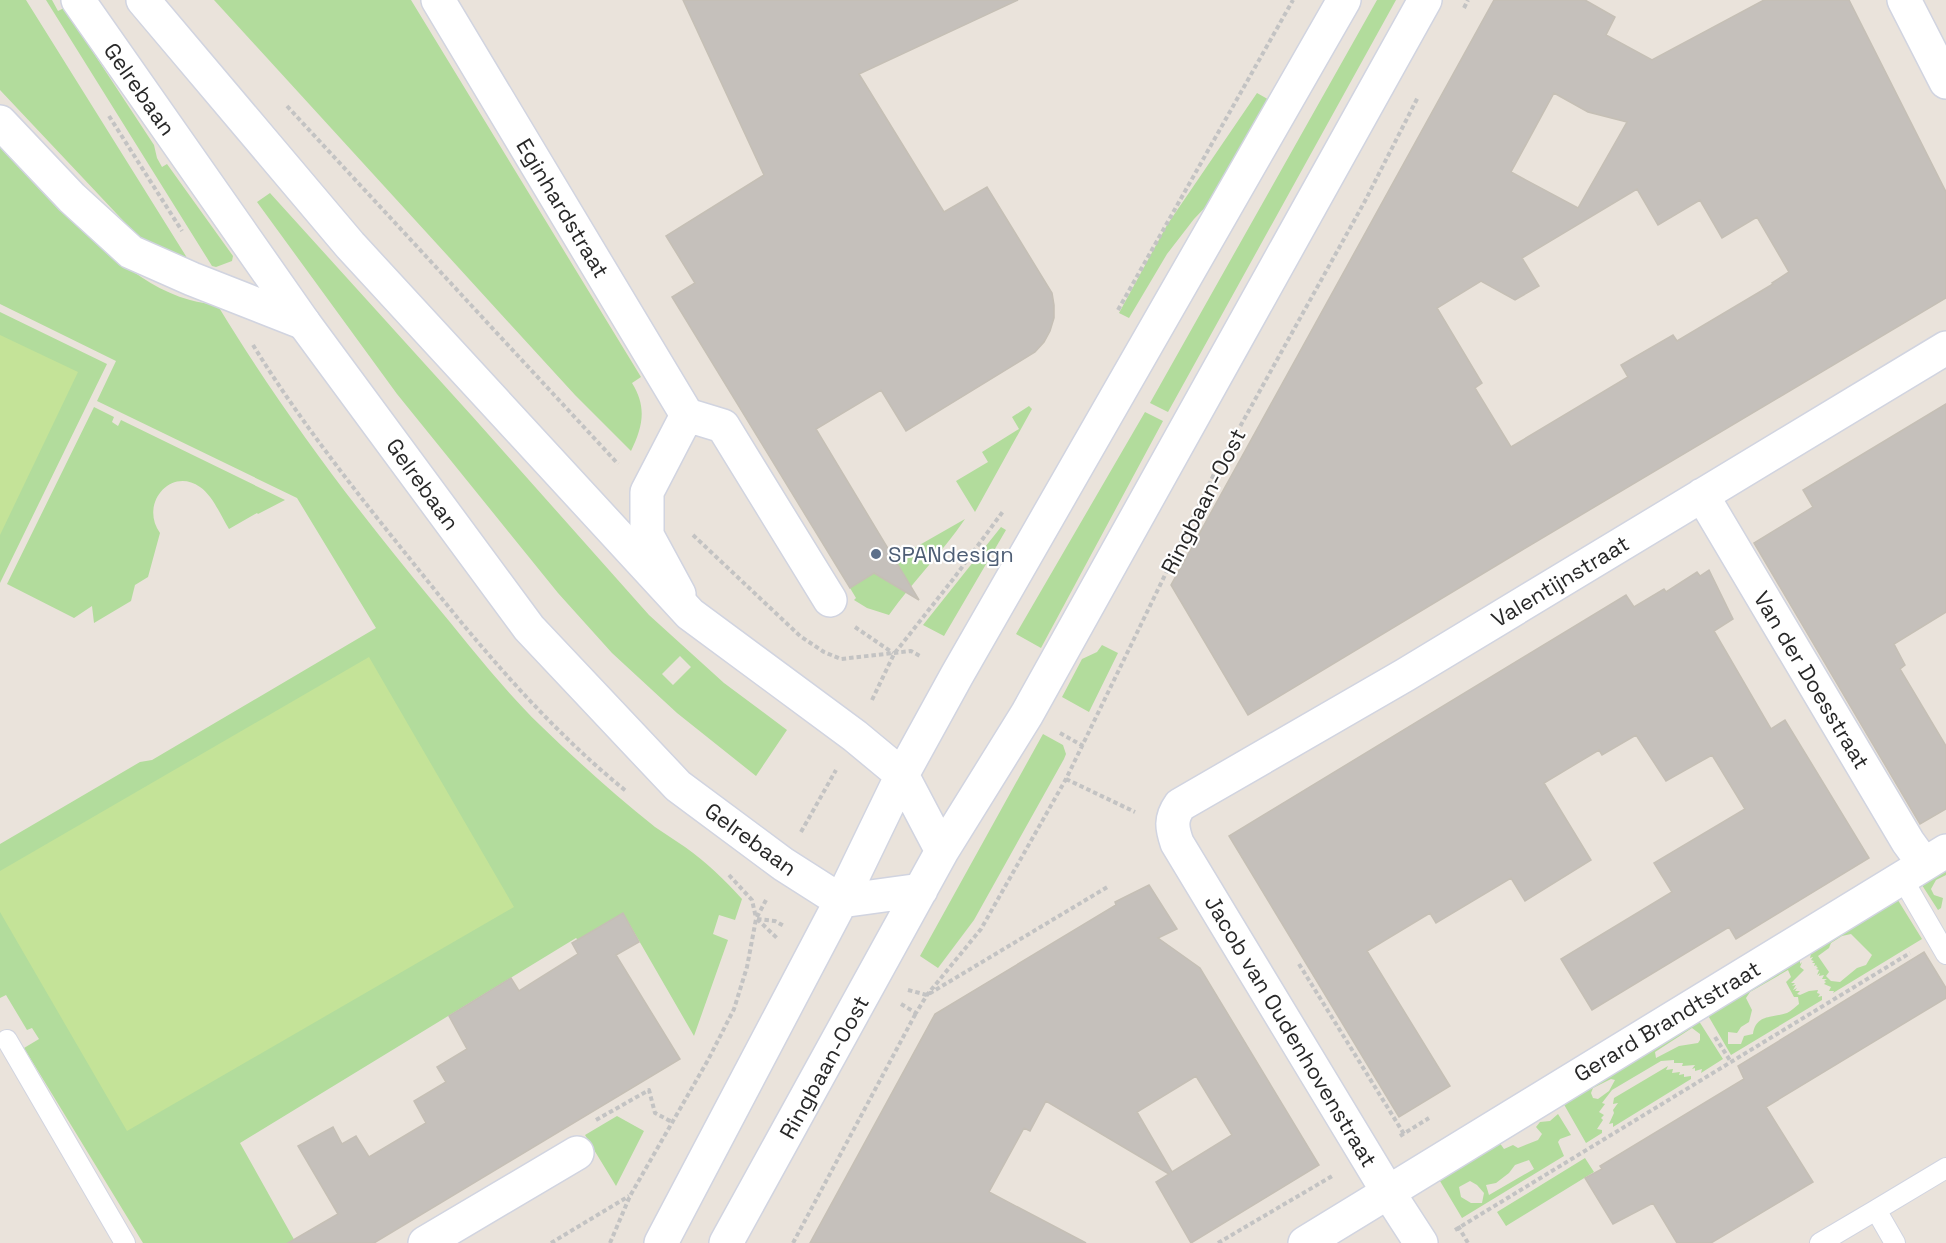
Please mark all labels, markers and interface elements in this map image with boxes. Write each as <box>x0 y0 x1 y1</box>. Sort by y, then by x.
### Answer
street label: Gelrebaan <box>98 37 182 141</box>
street label: Eginhardstraat <box>510 133 616 283</box>
street label: Ringbaan-Oost <box>1154 424 1252 578</box>
street label: Gelrebaan <box>380 433 466 535</box>
street label: Valentijnstraat <box>1486 529 1634 633</box>
place label: SPANdesign <box>888 540 1014 568</box>
marker: SPANdesign <box>869 547 883 561</box>
street label: Van der Doesstraat <box>1748 586 1876 774</box>
street label: Gelrebaan <box>700 796 802 882</box>
street label: Jacob van Oudenhovenstraat <box>1199 890 1383 1172</box>
street label: Gerard Brandtstraat <box>1569 954 1765 1088</box>
street label: Ringbaan-Oost <box>773 990 875 1144</box>

